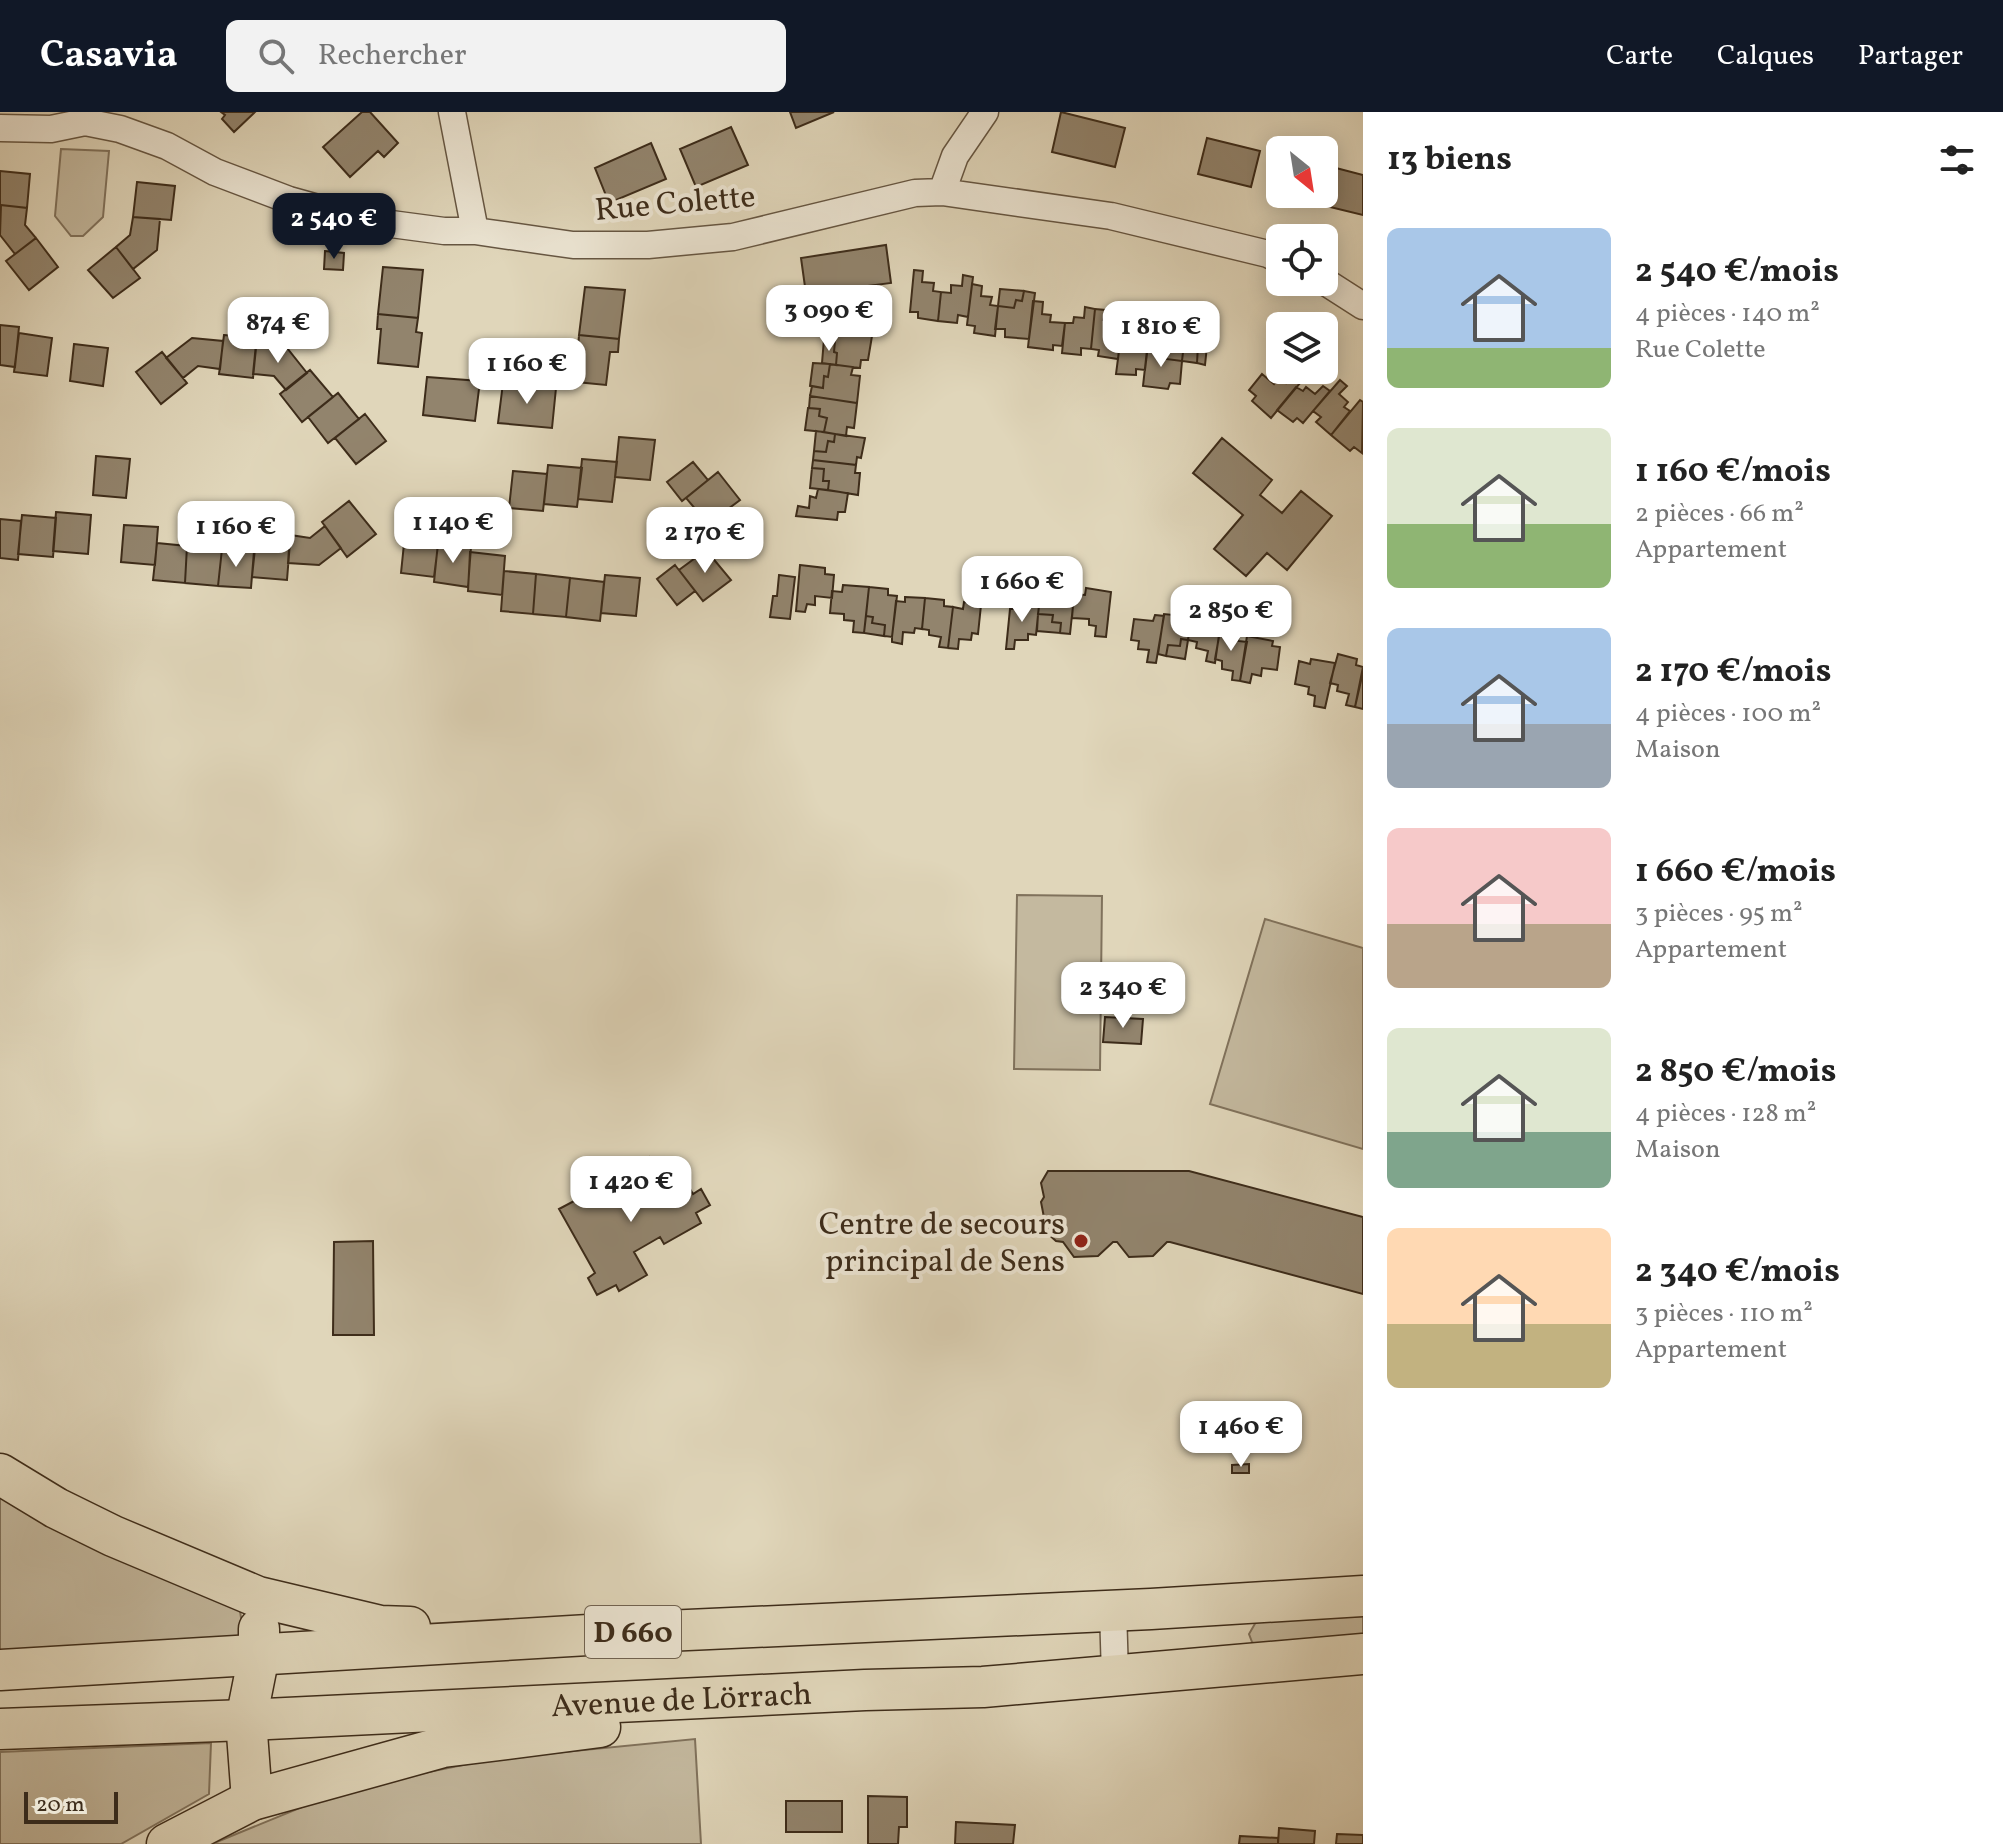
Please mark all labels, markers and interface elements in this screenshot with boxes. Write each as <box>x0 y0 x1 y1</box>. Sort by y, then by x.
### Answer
search box <box>226 20 786 92</box>
text: Casavia <box>40 30 178 83</box>
icon: search <box>254 34 298 78</box>
text: Rechercher <box>318 35 467 77</box>
text: Carte <box>1606 37 1673 76</box>
text: Calques <box>1717 37 1814 76</box>
text: Partager <box>1858 37 1963 76</box>
north arrow <box>1266 136 1338 208</box>
map controls <box>1266 136 1338 384</box>
text: 13 biens <box>1387 137 1512 184</box>
icon: filters <box>1935 138 1979 182</box>
street label: Rue Colette <box>593 176 757 234</box>
pin: 2 540 € <box>260 193 408 261</box>
text: 2 540 € <box>291 201 377 237</box>
button: locate <box>1266 224 1338 296</box>
text: 2 540 €/mois <box>1635 249 1839 296</box>
icon: home <box>1451 260 1547 356</box>
pin: 3 090 € <box>755 285 903 353</box>
text: 3 090 € <box>784 293 874 329</box>
text: 4 pièces · 140 m² <box>1635 296 1820 332</box>
pin: 874 € <box>222 297 334 365</box>
pin: 1 810 € <box>1087 301 1235 369</box>
text: 874 € <box>246 305 310 341</box>
text: 1 810 € <box>1121 309 1201 345</box>
button: layers <box>1266 312 1338 384</box>
text: Rue Colette <box>1635 332 1766 368</box>
pin: 1 160 € <box>453 338 601 406</box>
text: 1 160 € <box>487 346 567 382</box>
text: 1 160 €/mois <box>1635 449 1831 496</box>
icon: home <box>1451 460 1547 556</box>
text: 2 pièces · 66 m² <box>1635 496 1804 532</box>
pin: 1 140 € <box>379 497 527 565</box>
pin: 1 160 € <box>162 501 310 569</box>
text: 1 140 € <box>412 505 494 541</box>
pin: 2 170 € <box>631 507 779 575</box>
text: 1 160 € <box>196 509 276 545</box>
text: 2 170 € <box>664 515 746 551</box>
text: Appartement <box>1635 532 1787 568</box>
pin: 1 660 € <box>948 556 1096 624</box>
text: 1 660 € <box>980 564 1064 600</box>
pin: 2 850 € <box>1157 585 1305 653</box>
text: 2 850 € <box>1189 593 1274 629</box>
text: 2 170 €/mois <box>1635 649 1831 696</box>
icon: home <box>1451 660 1547 756</box>
text: 4 pièces · 100 m² <box>1635 696 1821 732</box>
text: Maison <box>1635 732 1720 768</box>
text: 1 660 €/mois <box>1635 849 1836 896</box>
icon: home <box>1451 860 1547 956</box>
text: 3 pièces · 95 m² <box>1635 896 1803 932</box>
text: Appartement <box>1635 932 1787 968</box>
pin: 2 340 € <box>1049 962 1197 1030</box>
text: 2 340 € <box>1079 970 1167 1006</box>
text: 2 850 €/mois <box>1635 1049 1836 1096</box>
icon: home <box>1451 1060 1547 1156</box>
text: 4 pièces · 128 m² <box>1635 1096 1816 1132</box>
text: Maison <box>1635 1132 1720 1168</box>
pin: 1 420 € <box>557 1156 705 1224</box>
text: 1 420 € <box>588 1164 674 1200</box>
place label: Centre de secours principal de Sens <box>819 1204 1065 1285</box>
marker: Centre de secours principal de Sens <box>1072 1232 1090 1250</box>
text: 2 340 €/mois <box>1635 1249 1840 1296</box>
icon: home <box>1451 1260 1547 1356</box>
text: 3 pièces · 110 m² <box>1635 1296 1813 1332</box>
text: Appartement <box>1635 1332 1787 1368</box>
pin: 1 460 € <box>1167 1401 1315 1469</box>
text: 1 460 € <box>1198 1409 1284 1445</box>
road number: D 660 <box>585 1606 681 1658</box>
street label: Avenue de Lörrach <box>550 1674 813 1730</box>
scale bar <box>24 1788 118 1824</box>
text: 20 m <box>36 1790 85 1821</box>

